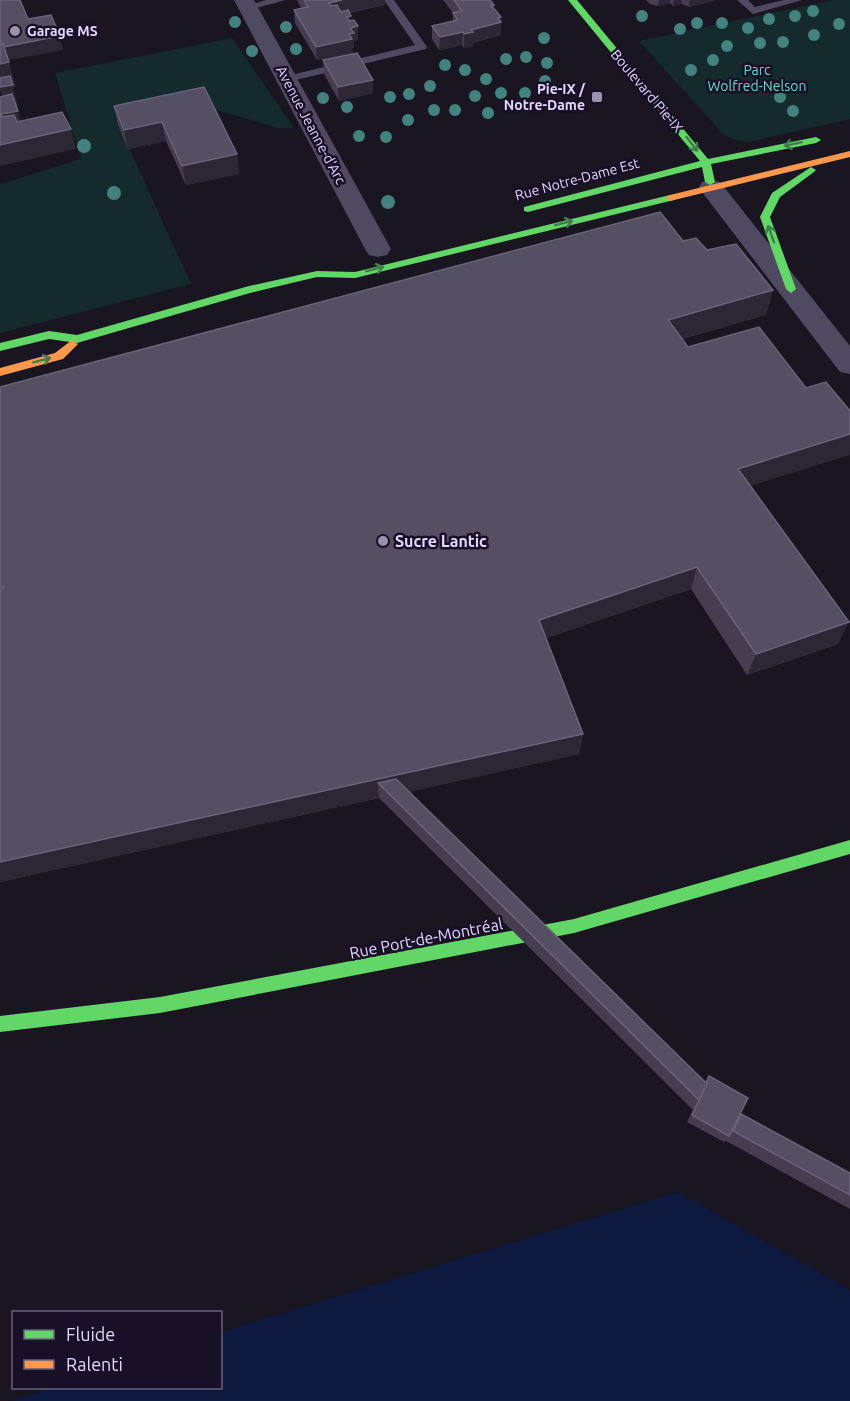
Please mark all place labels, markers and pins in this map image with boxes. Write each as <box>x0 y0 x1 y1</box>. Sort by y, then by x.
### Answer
place label: Garage MS <box>27 23 98 39</box>
marker: Garage MS <box>8 24 22 38</box>
place label: Pie-IX / Notre-Dame <box>504 81 586 113</box>
marker: Pie-IX / Notre-Dame <box>590 90 604 104</box>
place label: Sucre Lantic <box>395 532 487 550</box>
marker: Sucre Lantic <box>376 534 390 548</box>

